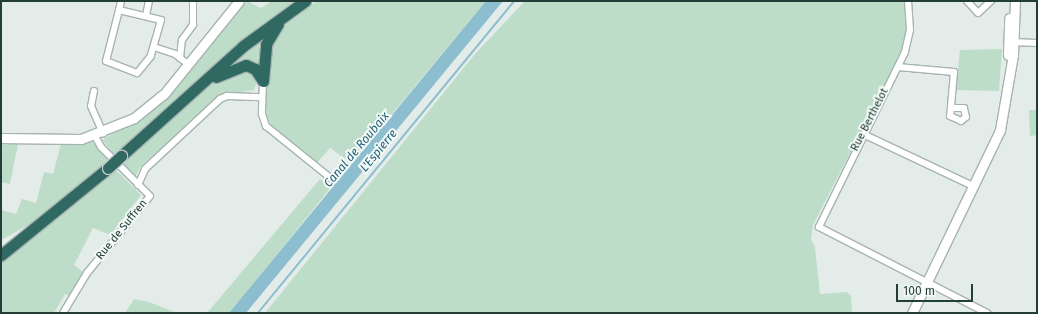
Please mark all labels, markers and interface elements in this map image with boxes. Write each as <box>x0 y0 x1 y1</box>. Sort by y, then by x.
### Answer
street label: Rue Berthelot <box>848 86 892 154</box>
water label: Canal de Roubaix <box>321 109 393 191</box>
water label: L'Espierre <box>357 127 401 175</box>
street label: Rue de Suffren <box>94 197 150 263</box>
scale bar <box>898 276 975 302</box>
text: 100 m <box>903 284 935 298</box>

